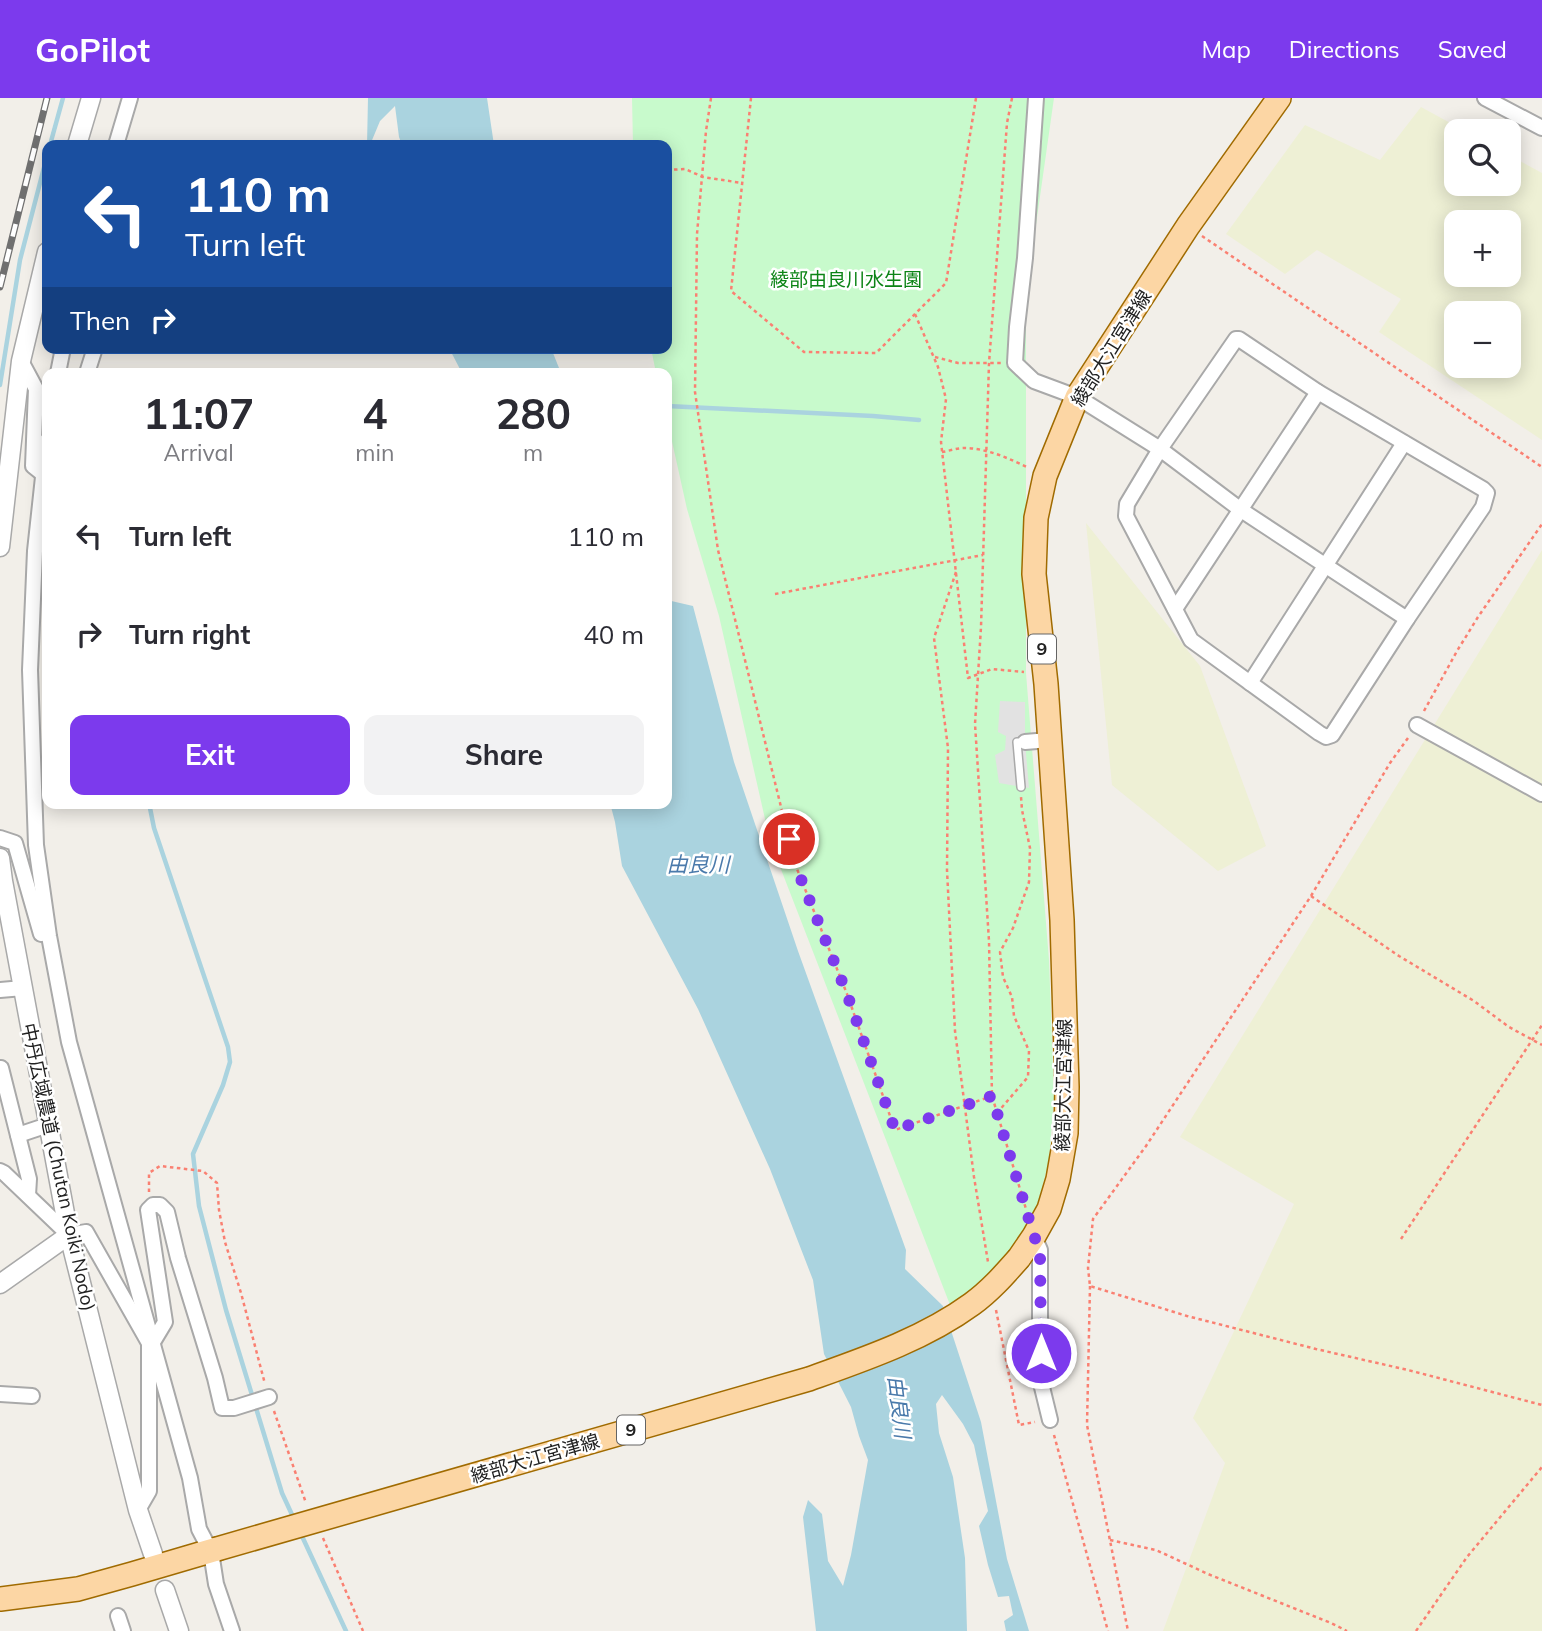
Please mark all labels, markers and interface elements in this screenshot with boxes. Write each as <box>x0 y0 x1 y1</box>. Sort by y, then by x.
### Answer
text: GoPilot <box>35 29 150 70</box>
text: Map <box>1201 34 1251 64</box>
text: Directions <box>1289 34 1400 64</box>
text: Saved <box>1438 34 1507 64</box>
map controls <box>1444 119 1521 378</box>
button: search <box>1444 119 1521 196</box>
text: 110 m <box>185 163 331 224</box>
icon: left <box>70 168 161 259</box>
button: + <box>1444 210 1521 287</box>
text: Turn left <box>185 224 305 264</box>
park label: 綾部由良川水生園 <box>770 267 922 291</box>
street label: 綾部大江宮津線 <box>1066 285 1156 411</box>
icon: right <box>144 301 182 339</box>
button: − <box>1444 301 1521 378</box>
text: Then <box>70 304 130 337</box>
text: 11:07 <box>143 387 254 440</box>
text: 4 <box>362 387 387 440</box>
text: 280 <box>495 387 571 440</box>
text: Arrival <box>163 438 234 467</box>
text: min <box>355 438 394 467</box>
text: m <box>523 438 543 467</box>
icon: left <box>70 517 108 555</box>
text: Turn left <box>129 520 231 553</box>
text: 110 m <box>568 520 644 553</box>
icon: right <box>70 615 108 653</box>
text: Turn right <box>129 618 250 651</box>
text: 40 m <box>583 618 644 651</box>
road number: 9 <box>1028 634 1056 664</box>
button: Exit <box>70 715 350 795</box>
button: Share <box>364 715 644 795</box>
pin <box>759 809 819 869</box>
icon: arrive <box>770 820 808 858</box>
water label: 由良川 <box>667 851 731 877</box>
street label: 綾部大江宮津線 <box>1050 1018 1076 1152</box>
street label: 中丹広域農道 (Chutan Koiki Nodo) <box>17 1021 101 1313</box>
position arrow <box>1004 1316 1078 1390</box>
water label: 由良川 <box>883 1374 917 1442</box>
road number: 9 <box>617 1415 645 1444</box>
street label: 綾部大江宮津線 <box>468 1428 602 1488</box>

